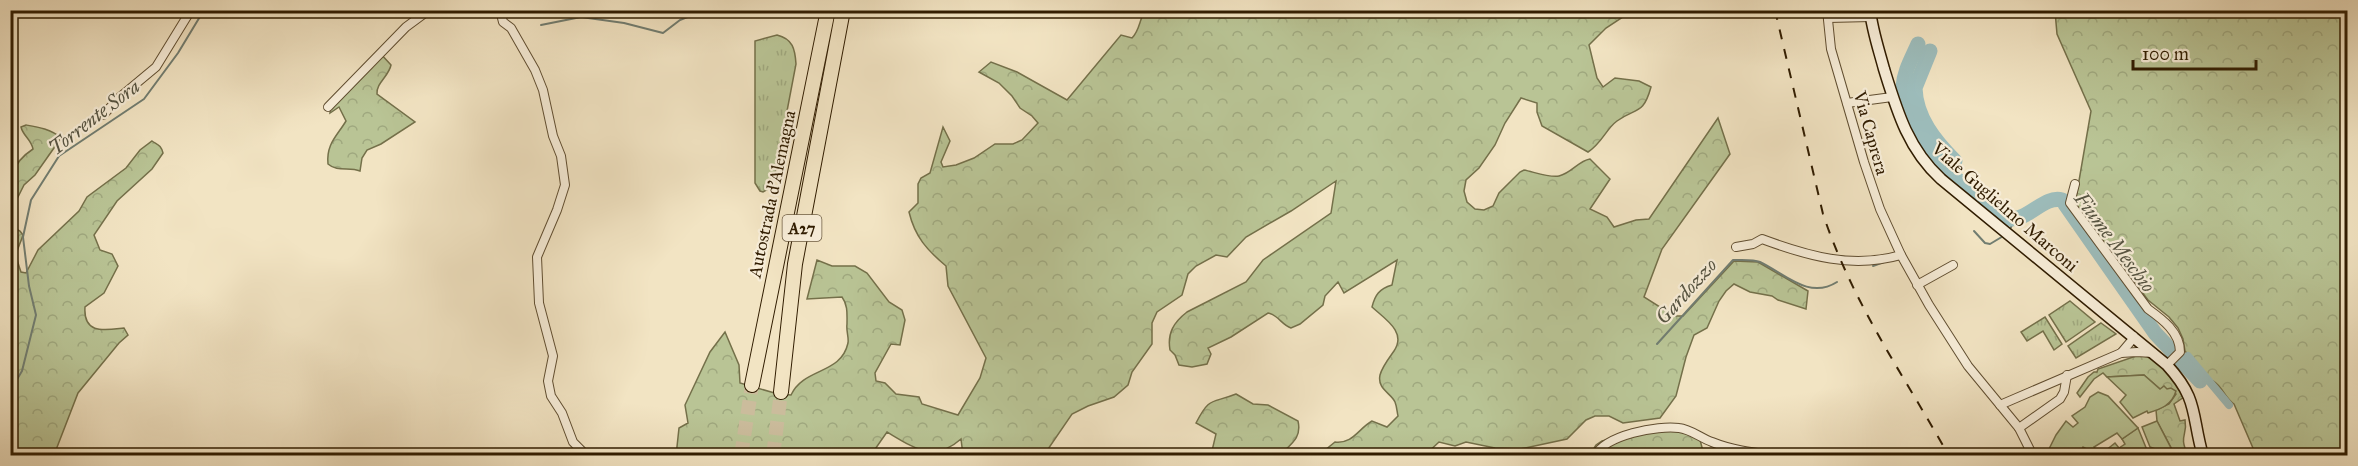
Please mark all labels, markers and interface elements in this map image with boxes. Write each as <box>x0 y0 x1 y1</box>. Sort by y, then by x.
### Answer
scale bar <box>2133 33 2256 71</box>
text: 100 m <box>2142 43 2189 65</box>
water label: Torrente Sora <box>44 74 144 160</box>
street label: Via Caprera <box>1848 88 1894 178</box>
street label: Autostrada d'Alemagna <box>743 108 802 281</box>
street label: Viale Guglielmo Marconi <box>1926 137 2083 277</box>
water label: Fiume Meschio <box>2069 186 2161 297</box>
road number: A27 <box>782 215 822 241</box>
water label: Gardozzo <box>1650 253 1722 329</box>

